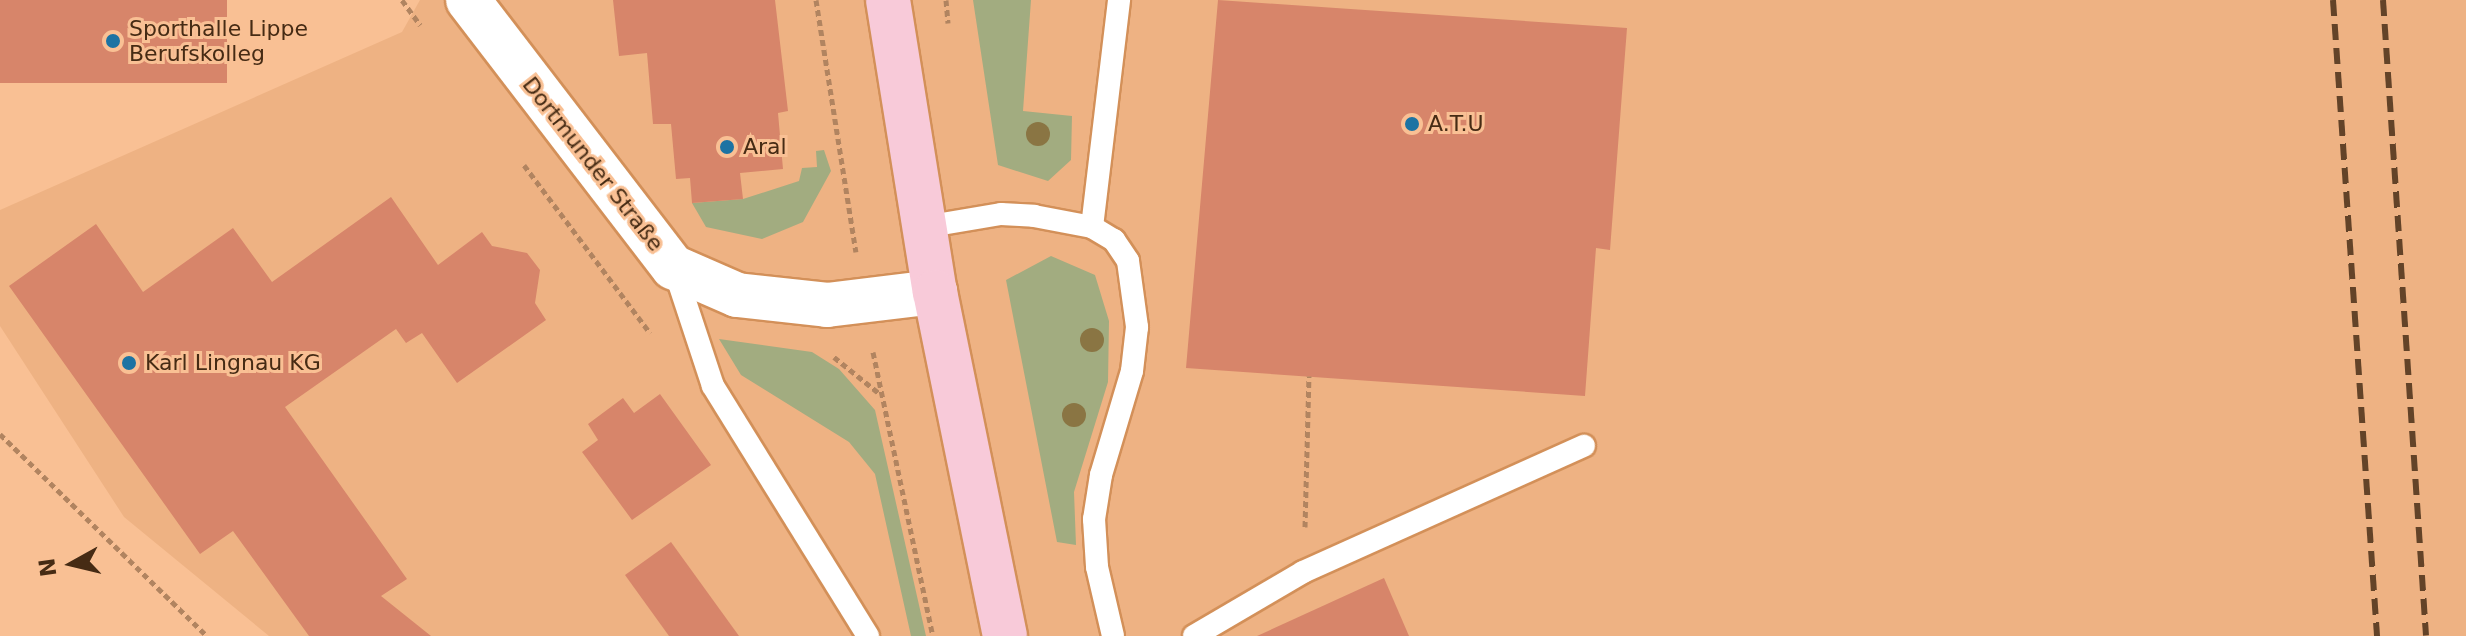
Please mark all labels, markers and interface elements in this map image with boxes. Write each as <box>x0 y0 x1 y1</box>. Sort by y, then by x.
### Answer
place label: Sporthalle Lippe Berufskolleg <box>129 15 308 66</box>
marker: Sporthalle Lippe Berufskolleg <box>104 32 122 50</box>
street label: Dortmunder Straße <box>517 72 669 256</box>
place label: A.T.U <box>1428 111 1484 137</box>
marker: A.T.U <box>1403 115 1421 133</box>
place label: Aral <box>743 134 787 160</box>
marker: Aral <box>718 138 736 156</box>
place label: Karl Lingnau KG <box>145 350 321 376</box>
marker: Karl Lingnau KG <box>120 354 138 372</box>
north arrow <box>32 524 112 604</box>
text: N <box>34 557 61 578</box>

